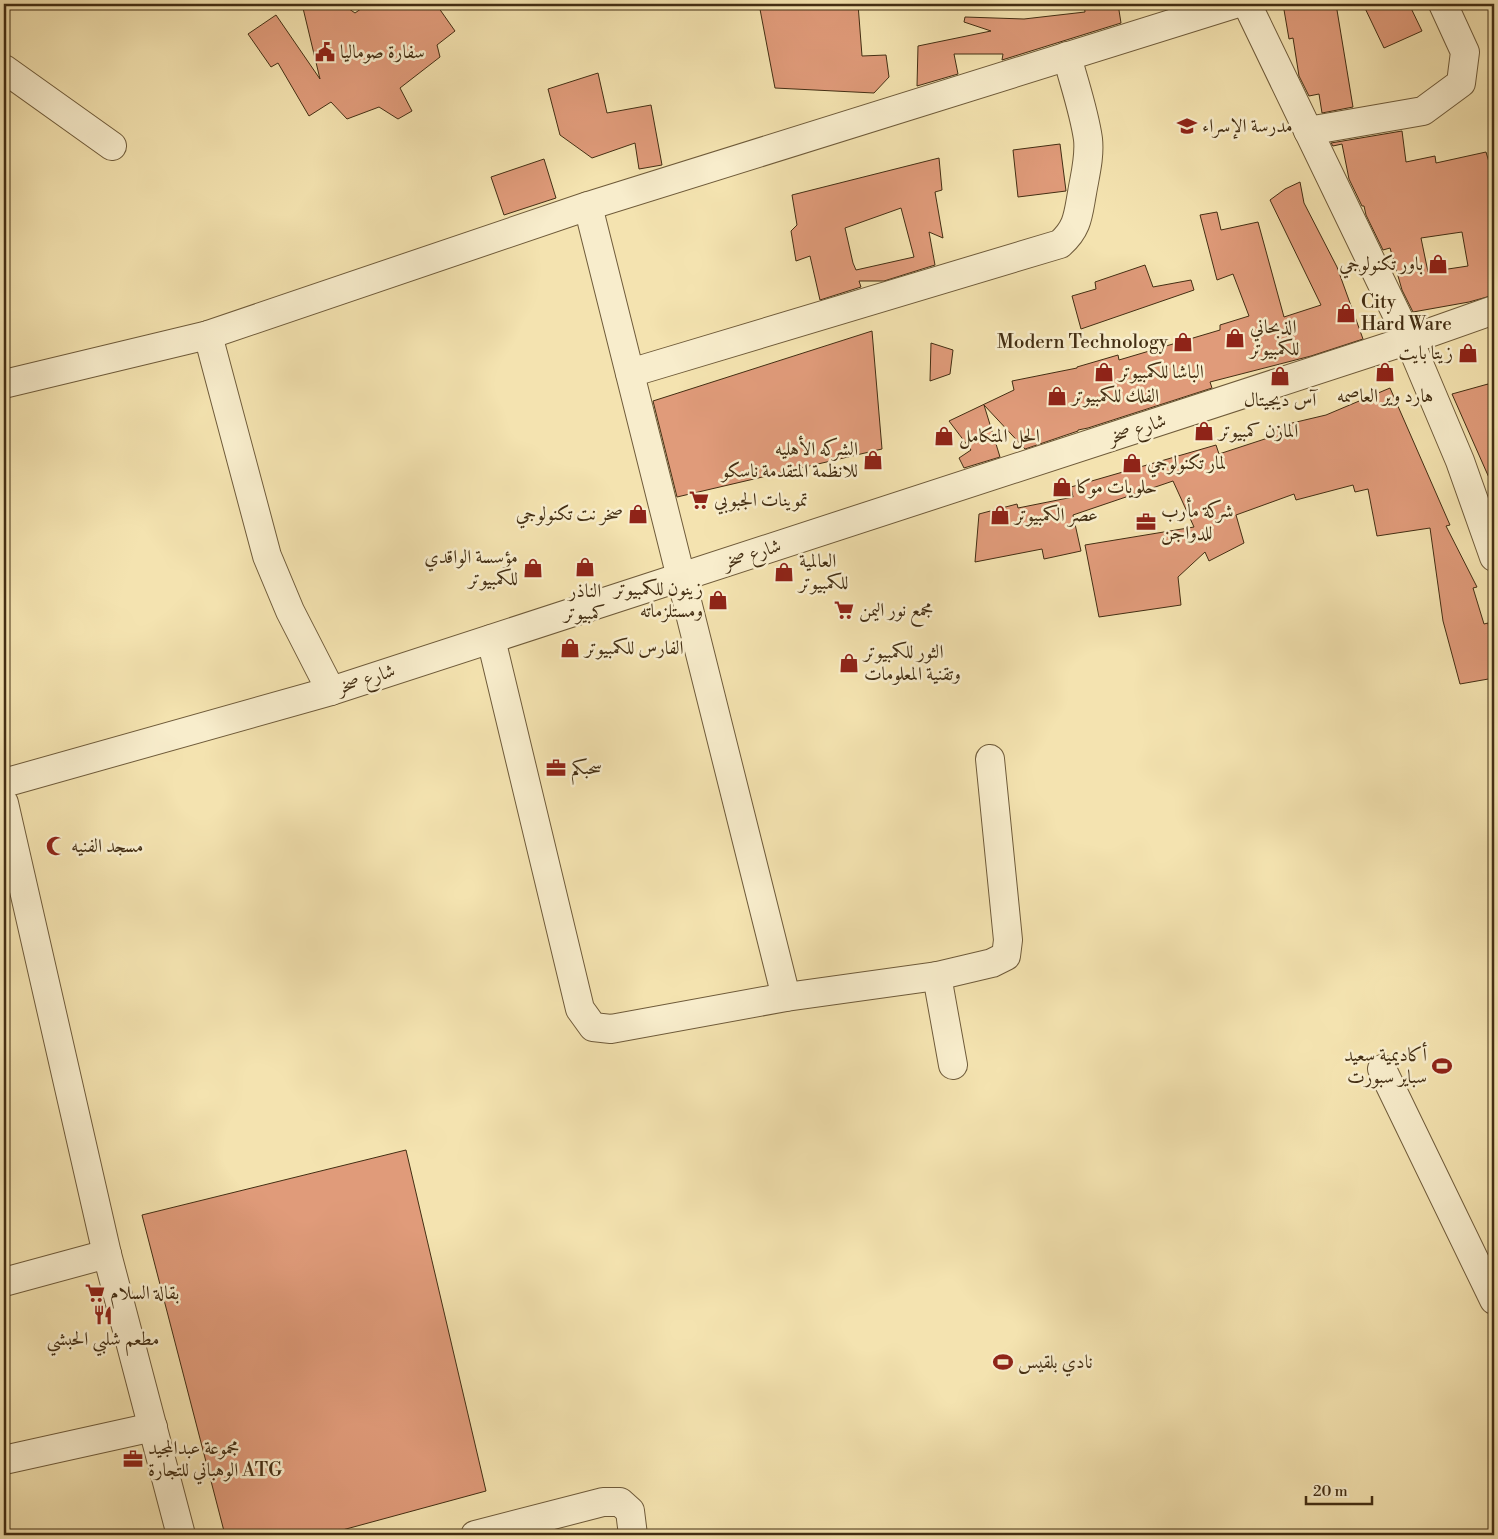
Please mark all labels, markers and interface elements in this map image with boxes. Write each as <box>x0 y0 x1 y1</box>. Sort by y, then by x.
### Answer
place label: سفارة صوماليا <box>340 40 425 64</box>
public building icon: سفارة صوماليا <box>314 41 336 63</box>
place label: مدرسة الإسراء <box>1202 114 1293 140</box>
school or university icon: مدرسة الإسراء <box>1176 115 1198 137</box>
place label: باور تكنولوجي <box>1339 252 1423 279</box>
shop icon: باور تكنولوجي <box>1427 253 1449 275</box>
place label: City Hard Ware <box>1361 290 1452 336</box>
shop icon: City Hard Ware <box>1335 302 1357 324</box>
place label: الذبحاني للكمبيوتر <box>1248 315 1299 361</box>
shop icon: الذبحاني للكمبيوتر <box>1224 327 1246 349</box>
place label: Modern Technology <box>997 330 1169 354</box>
shop icon: Modern Technology <box>1172 331 1194 353</box>
place label: زيتا بايت <box>1399 341 1453 365</box>
shop icon: زيتا بايت <box>1457 342 1479 364</box>
place label: الباشا للكمبيوتر <box>1117 360 1204 384</box>
shop icon: الباشا للكمبيوتر <box>1093 361 1115 383</box>
shop icon: هارد وير العاصمه <box>1374 361 1396 383</box>
shop icon: آس ديجيتال <box>1269 365 1291 387</box>
place label: الفلك للكمبيوتر <box>1070 384 1159 408</box>
place label: هارد وير العاصمه <box>1337 384 1433 408</box>
shop icon: الفلك للكمبيوتر <box>1046 385 1068 407</box>
place label: آس ديجيتال <box>1244 388 1318 412</box>
street label: شارع صخر <box>1103 408 1170 453</box>
place label: المازن كمبيوتر <box>1217 419 1298 443</box>
shop icon: المازن كمبيوتر <box>1193 420 1215 442</box>
place label: الحل المتكامل <box>959 424 1040 449</box>
shop icon: الحل المتكامل <box>933 425 955 447</box>
place label: الشركه الأهليه للانظمة المتقدمة ناسكو <box>720 435 858 483</box>
shop icon: الشركه الأهليه للانظمة المتقدمة ناسكو <box>862 449 884 471</box>
place label: لمار تكنولوجي <box>1147 451 1226 478</box>
shop icon: لمار تكنولوجي <box>1121 452 1143 474</box>
place label: حلويات موكا <box>1077 475 1157 499</box>
shop icon: حلويات موكا <box>1051 476 1073 498</box>
place label: تموينات الجبوبي <box>714 488 808 515</box>
supermarket icon: تموينات الجبوبي <box>688 489 710 511</box>
place label: شركة مأرب للدواجن <box>1161 497 1234 546</box>
place label: صخر نت تكنولوجي <box>516 502 623 529</box>
shop icon: صخر نت تكنولوجي <box>627 503 649 525</box>
place label: عصر الكمبيوتر <box>1013 503 1098 527</box>
shop icon: عصر الكمبيوتر <box>989 504 1011 526</box>
office icon: شركة مأرب للدواجن <box>1135 511 1157 533</box>
street label: شارع صخر <box>718 533 785 578</box>
place label: مؤسسة الواقدي للكمبيوتر <box>424 545 518 591</box>
place label: العالمية للكمبيوتر <box>797 549 848 595</box>
shop icon: الناذر كمبيوتر <box>574 556 596 578</box>
shop icon: مؤسسة الواقدي للكمبيوتر <box>522 557 544 579</box>
shop icon: العالمية للكمبيوتر <box>773 561 795 583</box>
place label: زينون للكمبيوتر ومستلزماته <box>612 577 703 623</box>
place label: الناذر كمبيوتر <box>562 579 606 625</box>
shop icon: زينون للكمبيوتر ومستلزماته <box>707 589 729 611</box>
place label: مجمع نور اليمن <box>859 598 933 627</box>
supermarket icon: مجمع نور اليمن <box>833 599 855 621</box>
place label: الفارس للكمبيوتر <box>583 636 684 660</box>
shop icon: الفارس للكمبيوتر <box>559 637 581 659</box>
place label: الثور للكمبيوتر وتقنية المعلومات <box>862 640 961 686</box>
shop icon: الثور للكمبيوتر وتقنية المعلومات <box>838 652 860 674</box>
street label: شارع صخر <box>332 658 399 703</box>
place label: سحبكم <box>571 756 602 785</box>
office icon: سحبكم <box>545 757 567 779</box>
place label: مسجد الفنيه <box>71 834 143 858</box>
mosque icon: مسجد الفنيه <box>45 835 67 857</box>
place label: أكاديمية سعيد سباير سبورت <box>1344 1042 1428 1089</box>
sports icon: أكاديمية سعيد سباير سبورت <box>1431 1055 1453 1077</box>
place label: بقالة السلام <box>110 1281 179 1309</box>
supermarket icon: بقالة السلام <box>84 1282 106 1304</box>
restaurant icon: مطعم شلبي الحبشي <box>92 1304 114 1326</box>
place label: مطعم شلبي الحبشي <box>47 1327 159 1357</box>
place label: نادي بلقيس <box>1018 1350 1093 1377</box>
sports icon: نادي بلقيس <box>992 1351 1014 1373</box>
place label: مجموعة عبدالمجيد الوهباني للتجارة ATG <box>148 1436 282 1485</box>
office icon: مجموعة عبدالمجيد الوهباني للتجارة ATG <box>122 1448 144 1470</box>
scale bar <box>1306 1474 1372 1506</box>
text: 20 m <box>1313 1482 1348 1501</box>

